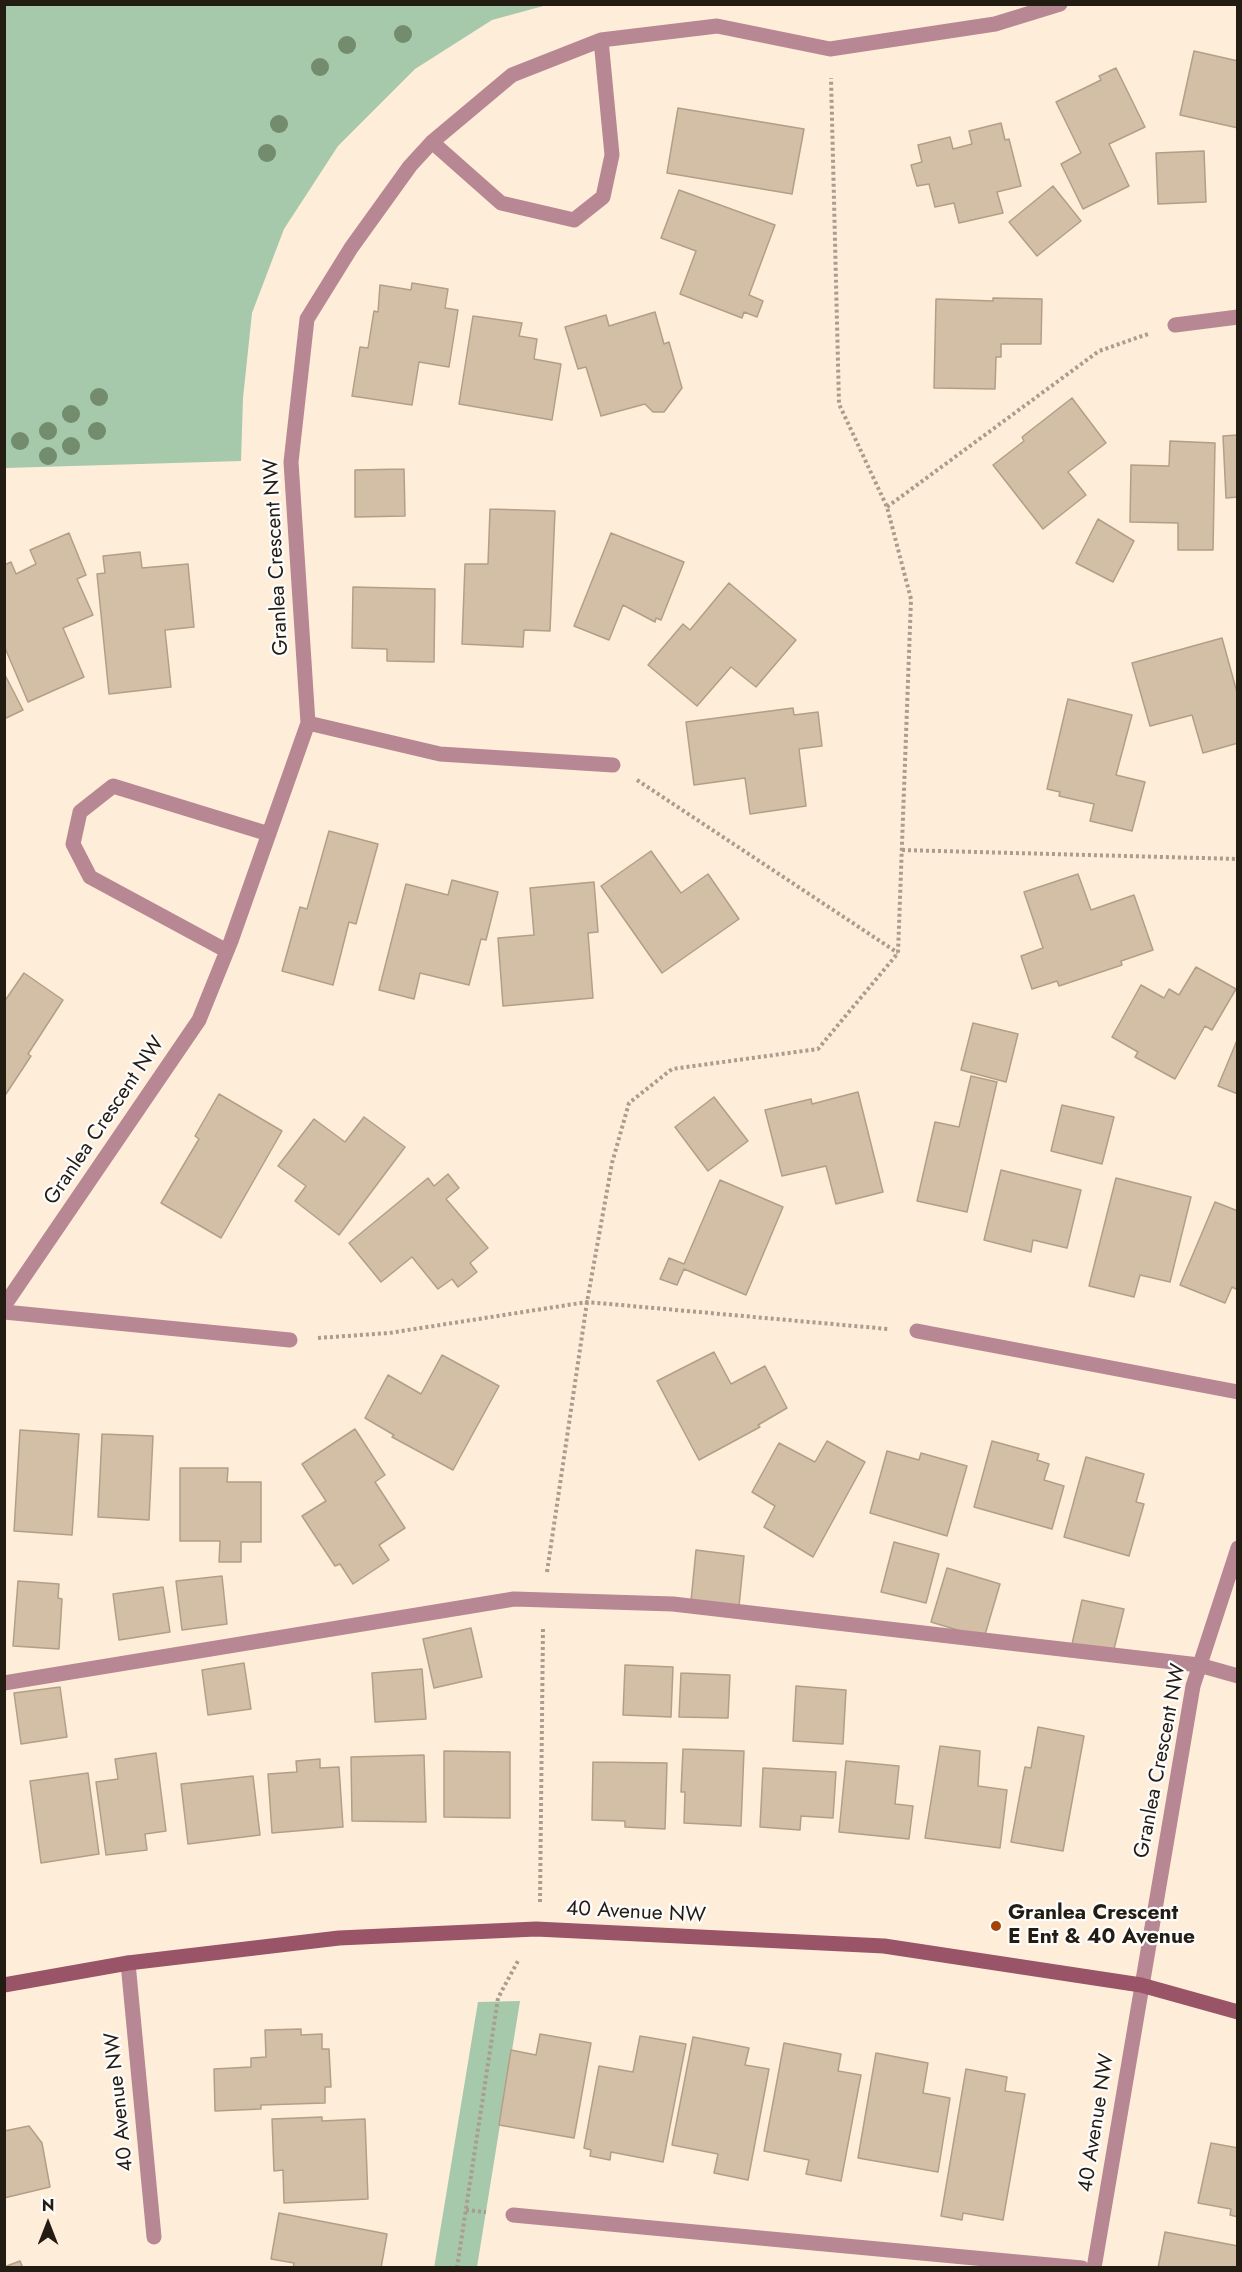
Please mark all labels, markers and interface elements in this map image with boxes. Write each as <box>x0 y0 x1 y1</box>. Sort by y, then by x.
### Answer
street label: Granlea Crescent NW <box>259 458 295 656</box>
street label: Granlea Crescent NW <box>39 1032 171 1210</box>
street label: Granlea Crescent NW <box>1130 1662 1192 1860</box>
street label: 40 Avenue NW <box>565 1897 707 1929</box>
place label: Granlea Crescent E Ent & 40 Avenue <box>1008 1901 1195 1951</box>
marker: Granlea Crescent E Ent & 40 Avenue <box>989 1919 1003 1933</box>
street label: 40 Avenue NW <box>100 2031 140 2173</box>
street label: 40 Avenue NW <box>1074 2052 1120 2194</box>
north arrow <box>18 2194 78 2254</box>
text: N <box>42 2194 54 2217</box>

